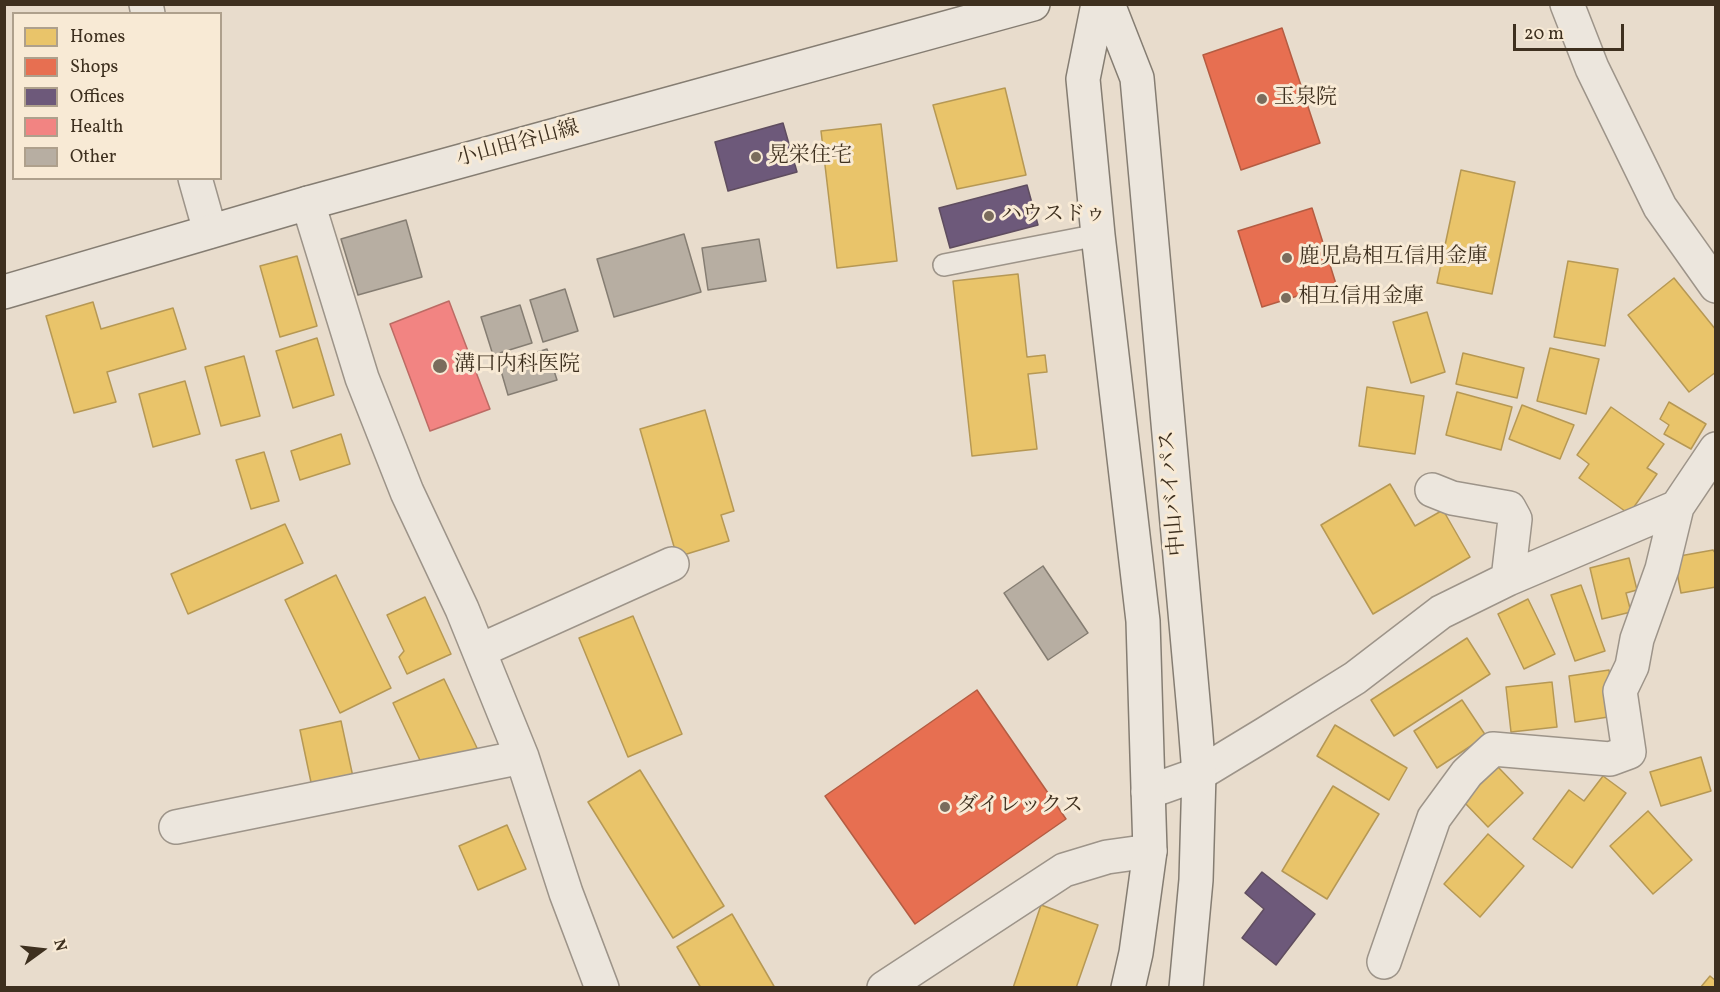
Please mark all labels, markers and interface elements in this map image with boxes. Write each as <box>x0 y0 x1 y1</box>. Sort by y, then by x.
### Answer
legend <box>12 12 222 180</box>
scale bar <box>1516 12 1627 50</box>
text: 20 m <box>1524 22 1564 47</box>
text: Homes <box>70 25 125 50</box>
text: Shops <box>70 55 118 80</box>
text: Offices <box>70 85 125 110</box>
place label: 玉泉院 <box>1274 86 1337 112</box>
marker: 玉泉院 <box>1255 92 1269 106</box>
text: Health <box>70 115 123 140</box>
street label: 小山田谷山線 <box>454 117 582 173</box>
place label: 晃栄住宅 <box>768 144 852 170</box>
text: Other <box>70 145 116 170</box>
marker: 晃栄住宅 <box>749 150 763 164</box>
place label: ハウスドゥ <box>1001 203 1106 229</box>
marker: ハウスドゥ <box>982 209 996 223</box>
place label: 鹿児島相互信用金庫 <box>1299 245 1488 271</box>
marker: 鹿児島相互信用金庫 <box>1280 251 1294 265</box>
place label: 相互信用金庫 <box>1298 285 1424 311</box>
marker: 相互信用金庫 <box>1279 291 1293 305</box>
place label: 溝口内科医院 <box>454 353 580 379</box>
marker: 溝口内科医院 <box>431 357 449 375</box>
street label: 中山バイパス <box>1156 429 1192 557</box>
place label: ダイレックス <box>957 794 1083 820</box>
marker: ダイレックス <box>938 800 952 814</box>
north arrow <box>12 920 72 980</box>
text: N <box>47 937 72 954</box>

